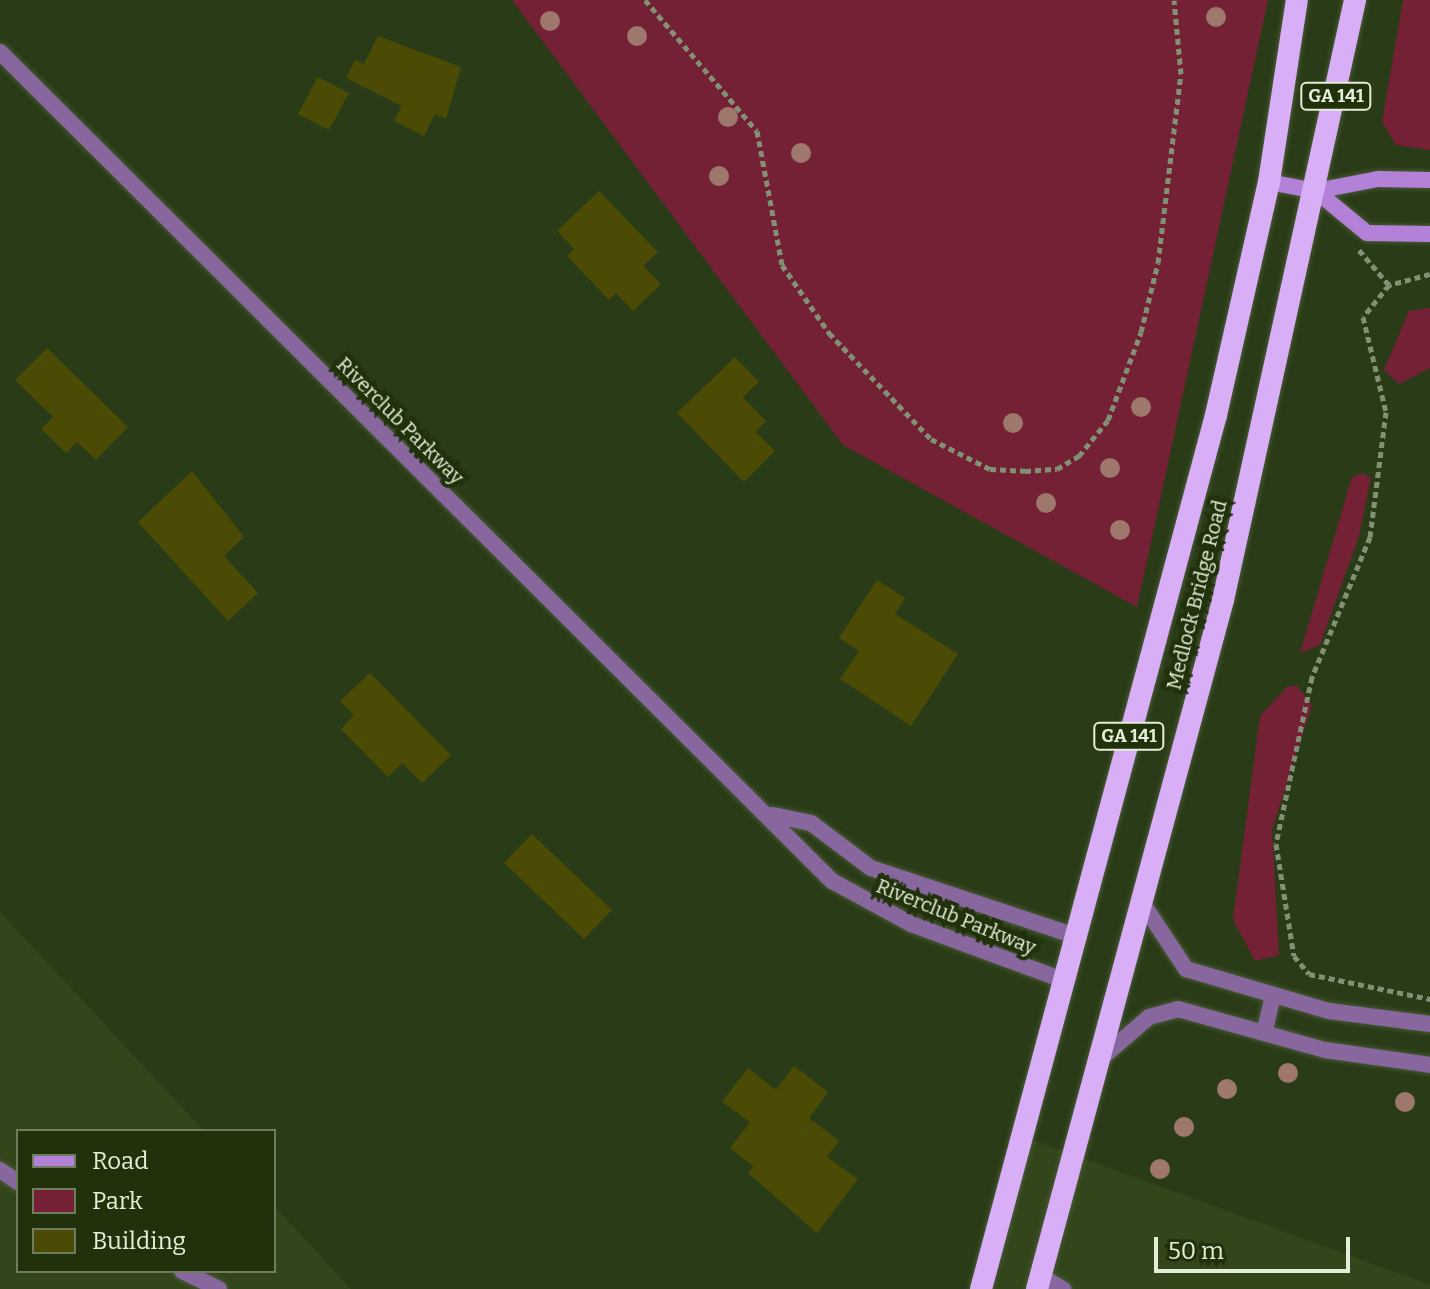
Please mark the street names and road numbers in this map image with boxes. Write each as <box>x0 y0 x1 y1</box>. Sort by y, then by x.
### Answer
road number: GA 141 <box>1300 82 1372 110</box>
street label: Riverclub Parkway <box>331 352 469 490</box>
street label: Medlock Bridge Road <box>1162 498 1232 692</box>
road number: GA 141 <box>1093 722 1165 750</box>
street label: Riverclub Parkway <box>873 874 1039 960</box>

